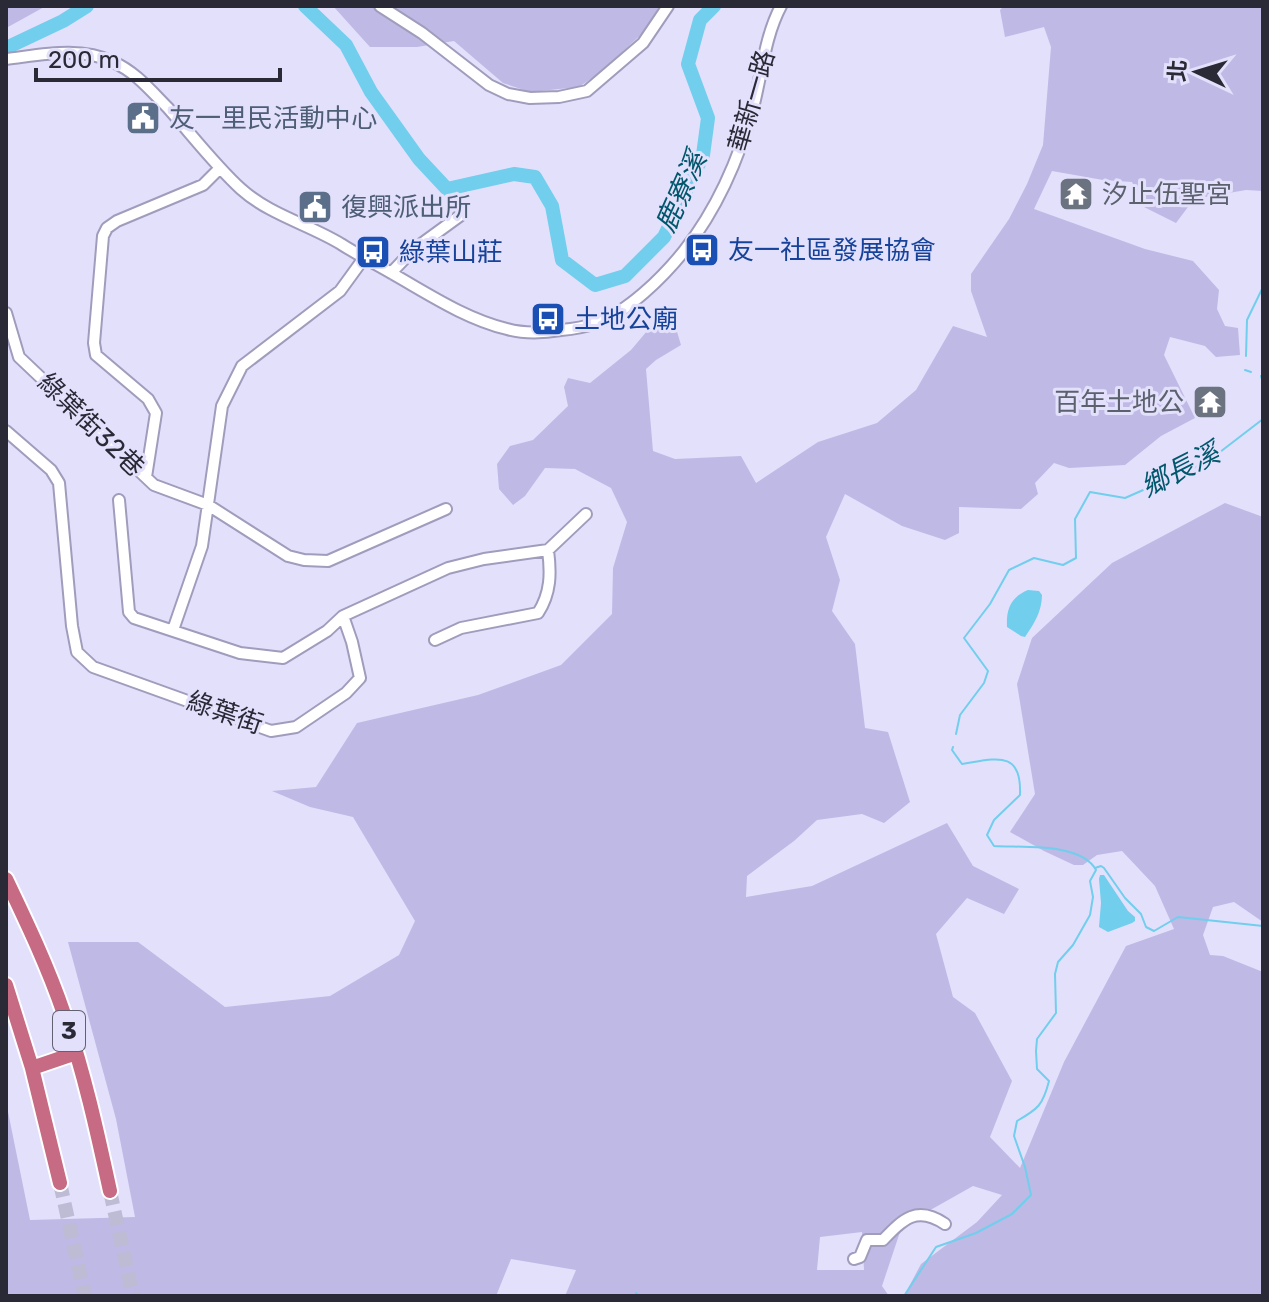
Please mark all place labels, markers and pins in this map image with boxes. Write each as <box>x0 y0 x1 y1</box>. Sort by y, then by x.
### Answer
public building icon: 友一里民活動中心 <box>124 99 162 137</box>
place label: 友一里民活動中心 <box>169 103 377 134</box>
temple icon: 汐止伍聖宮 <box>1057 175 1095 213</box>
place label: 汐止伍聖宮 <box>1102 179 1232 210</box>
public building icon: 復興派出所 <box>296 188 334 226</box>
place label: 復興派出所 <box>341 192 471 223</box>
bus stop icon: 友一社區發展協會 <box>683 231 721 269</box>
bus stop icon: 綠葉山莊 <box>354 233 392 271</box>
place label: 友一社區發展協會 <box>728 235 936 266</box>
place label: 綠葉山莊 <box>399 237 503 268</box>
bus stop icon: 土地公廟 <box>529 300 567 338</box>
place label: 土地公廟 <box>574 304 678 335</box>
temple icon: 百年土地公 <box>1191 383 1229 421</box>
place label: 百年土地公 <box>1054 387 1184 418</box>

